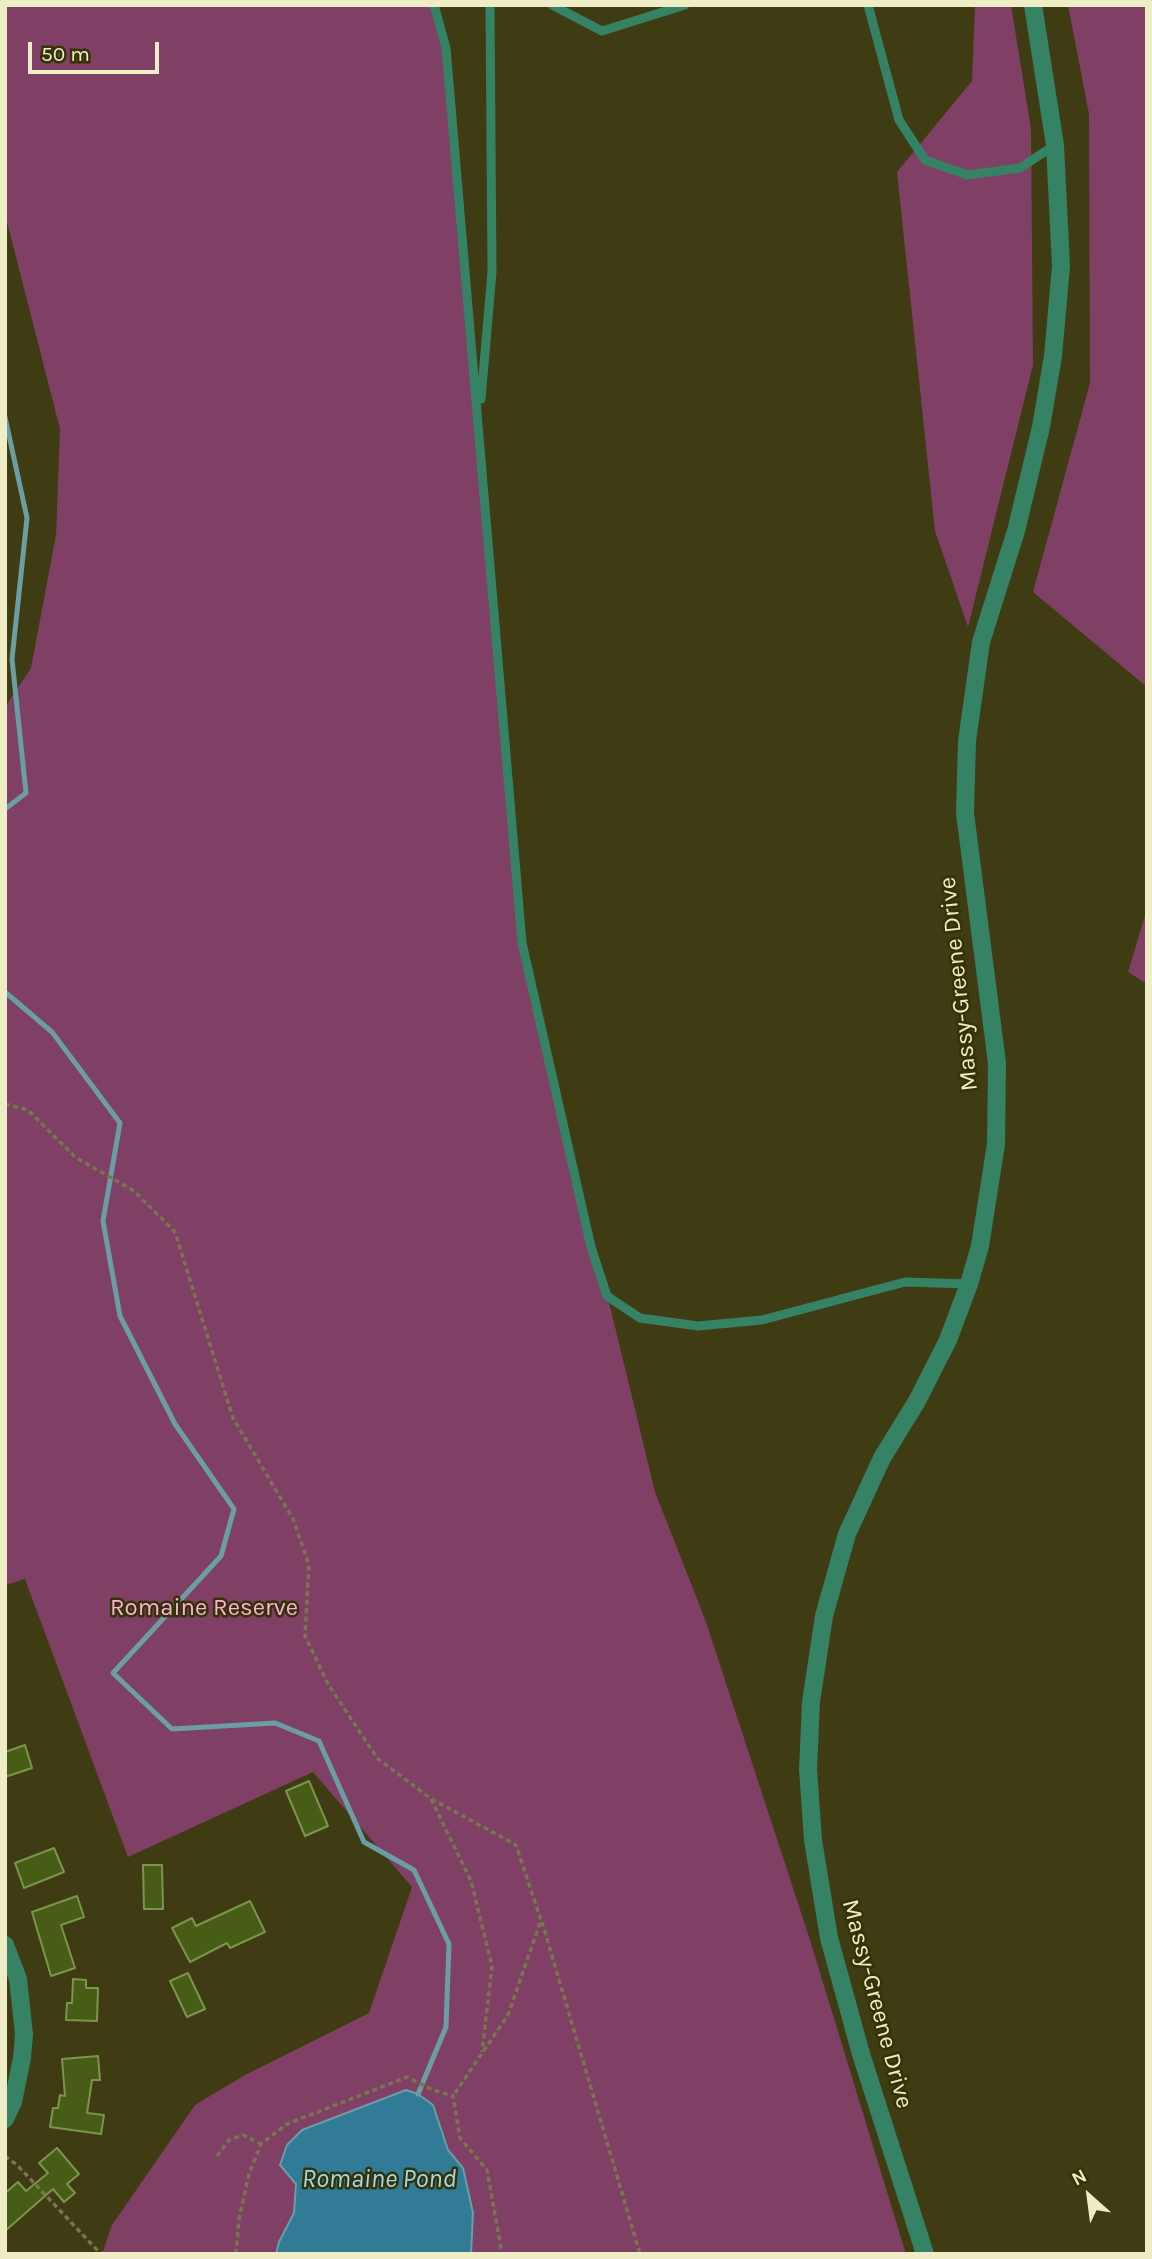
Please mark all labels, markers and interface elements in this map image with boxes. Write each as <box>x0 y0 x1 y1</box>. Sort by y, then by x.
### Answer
scale bar <box>32 28 163 72</box>
text: 50 m <box>41 42 90 66</box>
street label: Massy-Greene Drive <box>933 876 985 1092</box>
park label: Romaine Reserve <box>110 1594 298 1622</box>
street label: Massy-Greene Drive <box>835 1896 919 2112</box>
north arrow <box>1054 2161 1124 2231</box>
water label: Romaine Pond <box>302 2164 456 2196</box>
text: N <box>1068 2165 1090 2190</box>

